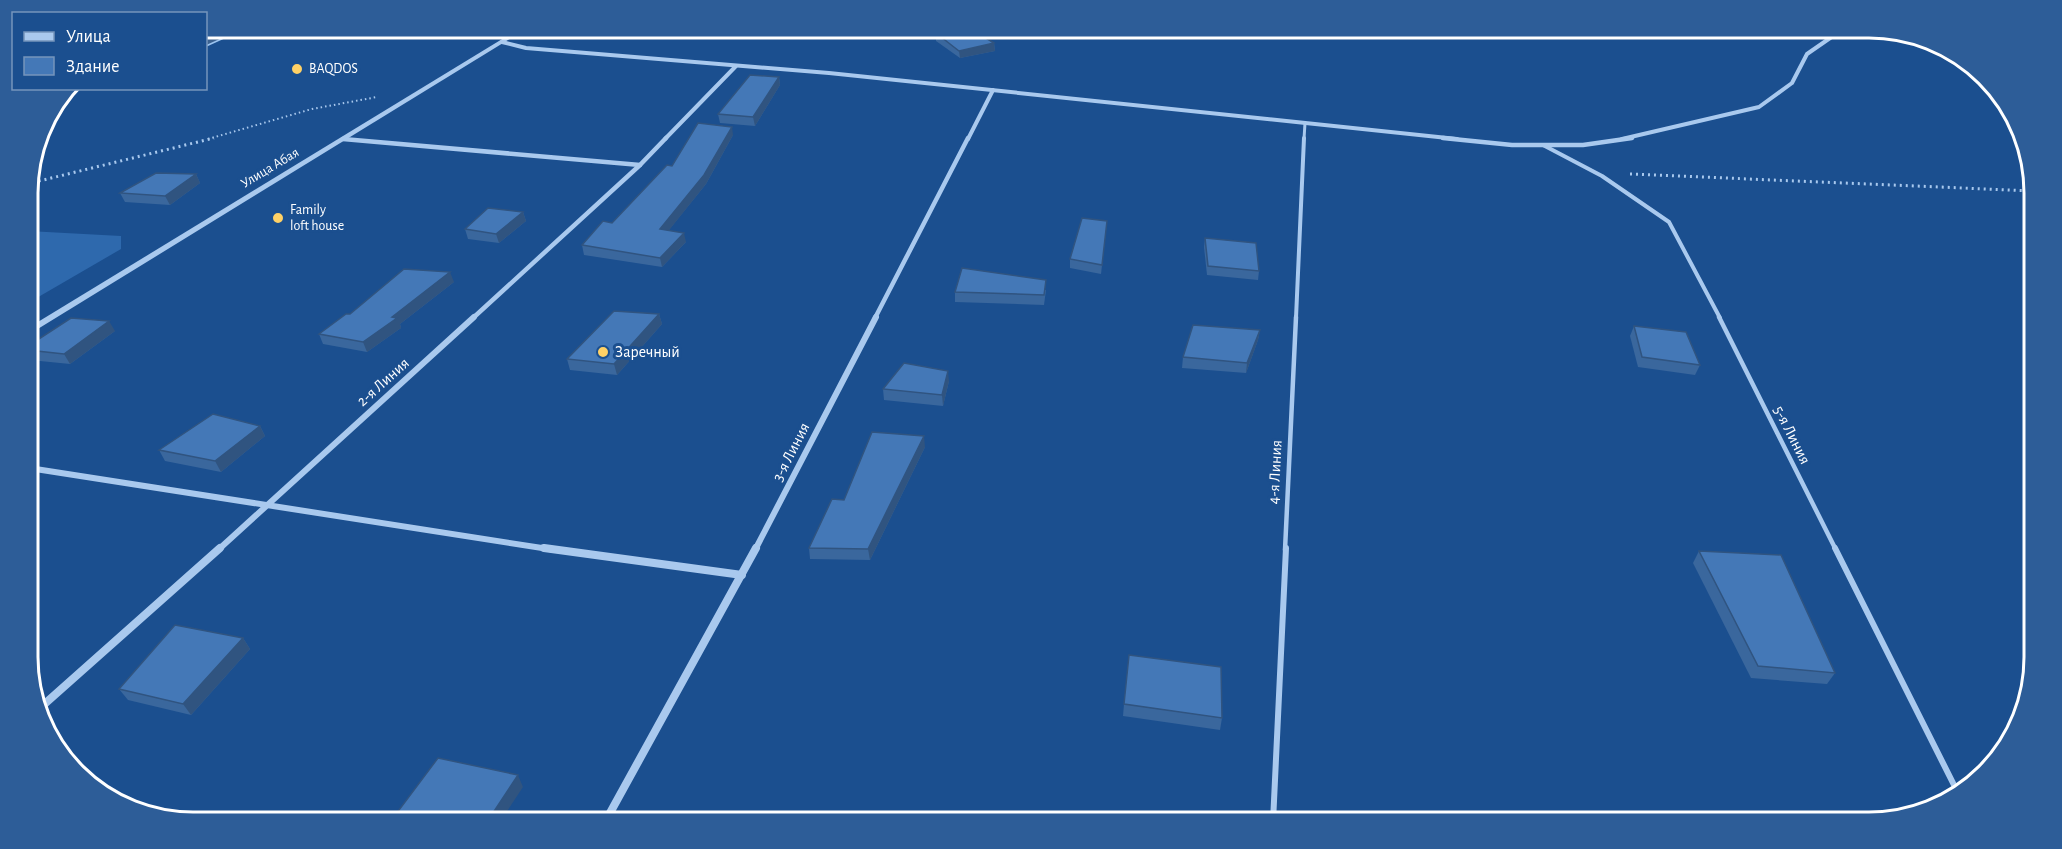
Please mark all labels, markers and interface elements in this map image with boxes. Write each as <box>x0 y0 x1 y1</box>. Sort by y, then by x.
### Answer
legend <box>12 12 207 90</box>
text: Улица <box>66 28 111 46</box>
text: Здание <box>66 58 120 76</box>
marker: BAQDOS <box>290 62 304 76</box>
place label: BAQDOS <box>309 62 358 76</box>
street label: Улица Абая <box>239 145 301 191</box>
place label: Family loft house <box>290 203 344 233</box>
marker: Family loft house <box>271 211 285 225</box>
place label: Заречный <box>615 344 680 360</box>
marker: Заречный <box>596 345 610 359</box>
street label: 2-я Линия <box>354 355 412 409</box>
street label: 5-я Линия <box>1770 403 1814 467</box>
street label: 3-я Линия <box>770 420 812 484</box>
street label: 4-я Линия <box>1265 439 1285 505</box>

